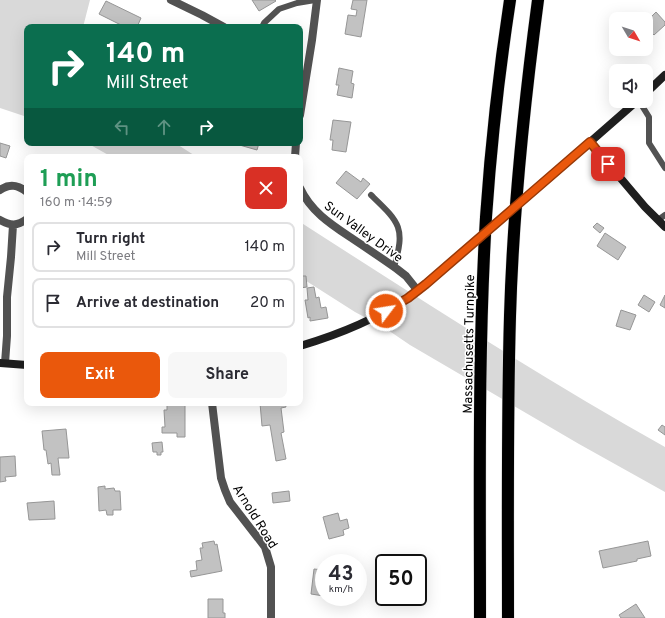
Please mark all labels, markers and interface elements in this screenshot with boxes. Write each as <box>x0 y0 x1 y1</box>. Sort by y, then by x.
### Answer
north arrow <box>609 12 653 56</box>
map controls <box>609 12 653 108</box>
text: 140 m <box>106 37 185 73</box>
icon: right <box>40 40 92 92</box>
button: sound <box>609 64 653 108</box>
text: Mill Street <box>106 72 188 95</box>
icon: left <box>111 116 133 138</box>
icon: ahead <box>153 116 175 138</box>
icon: right <box>195 116 217 138</box>
pin <box>591 147 625 181</box>
icon: arrive <box>597 153 619 175</box>
text: 1 min <box>40 165 98 195</box>
button: close <box>245 167 287 209</box>
text: 160 m · 14:59 <box>40 195 112 211</box>
street label: Sun Valley Drive <box>320 199 405 267</box>
text: Turn right <box>76 230 145 249</box>
icon: right <box>42 236 64 258</box>
text: 140 m <box>245 238 285 257</box>
text: Mill Street <box>76 249 135 265</box>
street label: Massachusetts Turnpike <box>461 274 479 414</box>
position arrow <box>365 290 407 332</box>
icon: arrive <box>42 292 64 314</box>
text: Arrive at destination <box>76 294 219 313</box>
text: 20 m <box>250 294 285 313</box>
button: Exit <box>40 352 160 398</box>
button: Share <box>168 352 287 398</box>
street label: Arnold Road <box>228 482 280 552</box>
speed limit sign: 50 <box>375 554 427 606</box>
text: 43 <box>329 562 353 588</box>
text: km/h <box>329 583 353 596</box>

